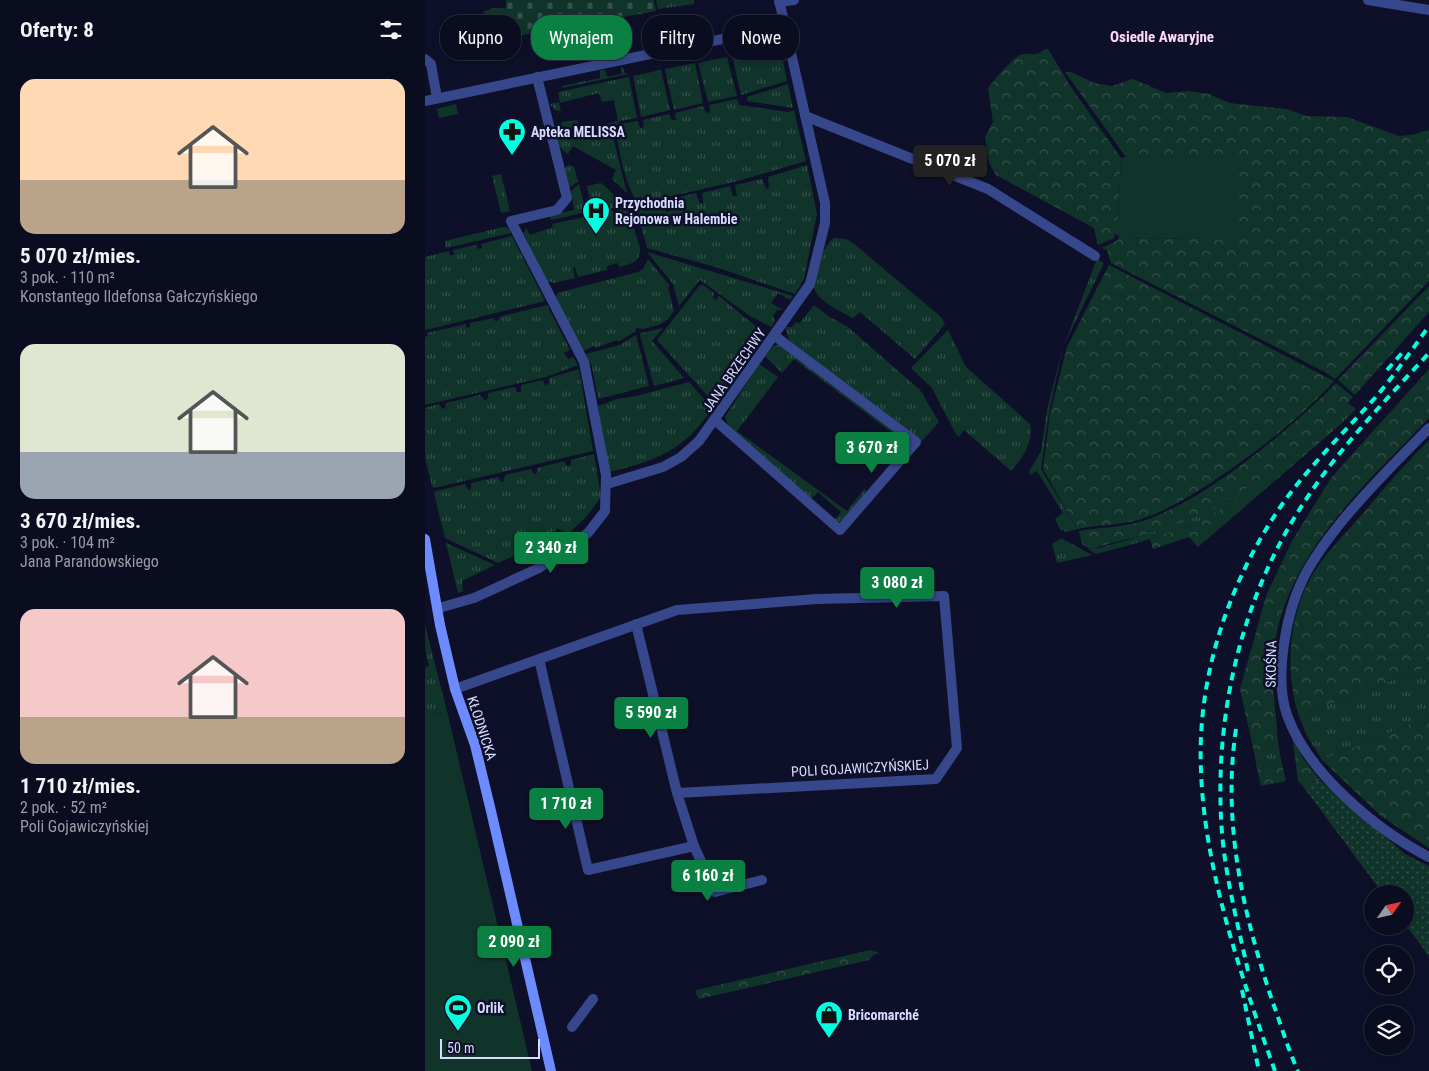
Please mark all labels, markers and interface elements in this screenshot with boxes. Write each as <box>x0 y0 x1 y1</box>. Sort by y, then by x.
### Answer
chip: Kupno <box>440 15 521 60</box>
chip: Wynajem <box>531 15 632 60</box>
chip: Filtry <box>642 15 713 60</box>
chip: Nowe <box>723 15 799 60</box>
icon: filters <box>377 16 405 44</box>
text: Oferty: 8 <box>20 18 94 42</box>
district label: Osiedle Awaryjne <box>1110 28 1214 46</box>
icon: home <box>168 112 258 202</box>
pharmacy icon: Apteka MELISSA <box>497 117 527 156</box>
place label: Apteka MELISSA <box>531 124 626 140</box>
pin: 5 070 zł <box>898 144 1002 187</box>
text: 5 070 zł <box>924 151 976 170</box>
place label: Przychodnia Rejonowa w Halembie <box>615 195 738 227</box>
hospital icon: Przychodnia Rejonowa w Halembie <box>581 196 611 235</box>
text: 5 070 zł/mies. <box>20 244 141 268</box>
text: 3 pok. · 110 m² <box>20 268 115 287</box>
text: Konstantego Ildefonsa Gałczyńskiego <box>20 287 258 306</box>
street label: JANA BRZECHWY <box>699 324 769 415</box>
icon: home <box>168 377 258 467</box>
pin: 3 670 zł <box>820 432 924 474</box>
text: 3 670 zł <box>846 438 898 457</box>
text: 3 670 zł/mies. <box>20 509 141 533</box>
pin: 2 340 zł <box>499 532 603 574</box>
text: 3 pok. · 104 m² <box>20 533 115 552</box>
text: 2 340 zł <box>525 538 577 557</box>
text: Jana Parandowskiego <box>20 552 159 571</box>
pin: 3 080 zł <box>845 566 949 609</box>
text: 3 080 zł <box>871 573 923 592</box>
street label: SKOŚNA <box>1262 640 1279 688</box>
icon: home <box>168 642 258 732</box>
street label: KŁODNICKA <box>464 694 500 762</box>
pin: 5 590 zł <box>599 696 703 739</box>
text: 5 590 zł <box>625 703 677 722</box>
street label: POLI GOJAWICZYŃSKIEJ <box>791 755 929 780</box>
text: 1 710 zł/mies. <box>20 774 141 798</box>
pin: 1 710 zł <box>514 788 618 830</box>
text: 1 710 zł <box>540 794 592 813</box>
text: 2 pok. · 52 m² <box>20 798 107 817</box>
text: Poli Gojawiczyńskiej <box>20 817 149 836</box>
pin: 6 160 zł <box>656 860 760 902</box>
text: 6 160 zł <box>682 866 734 885</box>
north arrow <box>1364 885 1414 935</box>
map controls <box>1364 885 1414 1055</box>
pin: 2 090 zł <box>462 926 566 968</box>
text: 2 090 zł <box>488 932 540 951</box>
button: locate <box>1364 945 1414 995</box>
sports icon: Orlik <box>443 993 473 1032</box>
place label: Orlik <box>477 1000 504 1016</box>
shop icon: Bricomarché <box>814 1000 844 1039</box>
button: layers <box>1364 1005 1414 1055</box>
place label: Bricomarché <box>848 1007 919 1023</box>
scale bar <box>440 1036 540 1059</box>
text: 50 m <box>447 1040 475 1056</box>

